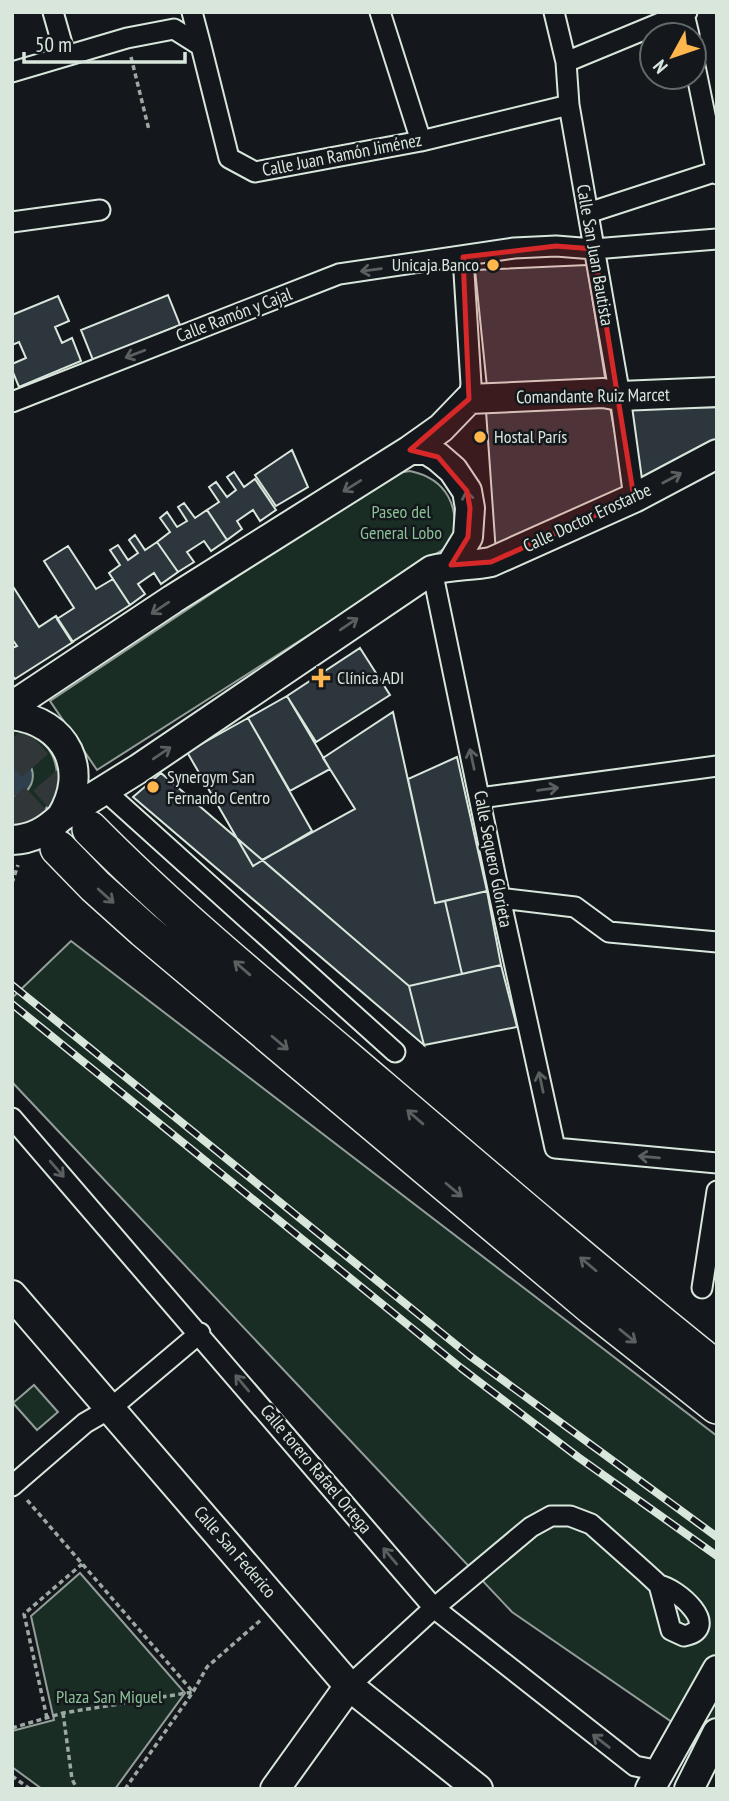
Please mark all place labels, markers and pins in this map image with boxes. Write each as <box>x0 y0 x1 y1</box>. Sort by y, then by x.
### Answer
place label: Unicaja Banco <box>392 253 479 276</box>
marker: Unicaja Banco <box>485 257 501 273</box>
place label: Hostal París <box>494 425 567 448</box>
marker: Hostal París <box>472 429 488 445</box>
place label: Clínica ADI <box>337 666 404 689</box>
marker: Clínica ADI <box>311 668 331 688</box>
place label: Synergym San Fernando Centro <box>167 765 270 809</box>
marker: Synergym San Fernando Centro <box>145 779 161 795</box>

